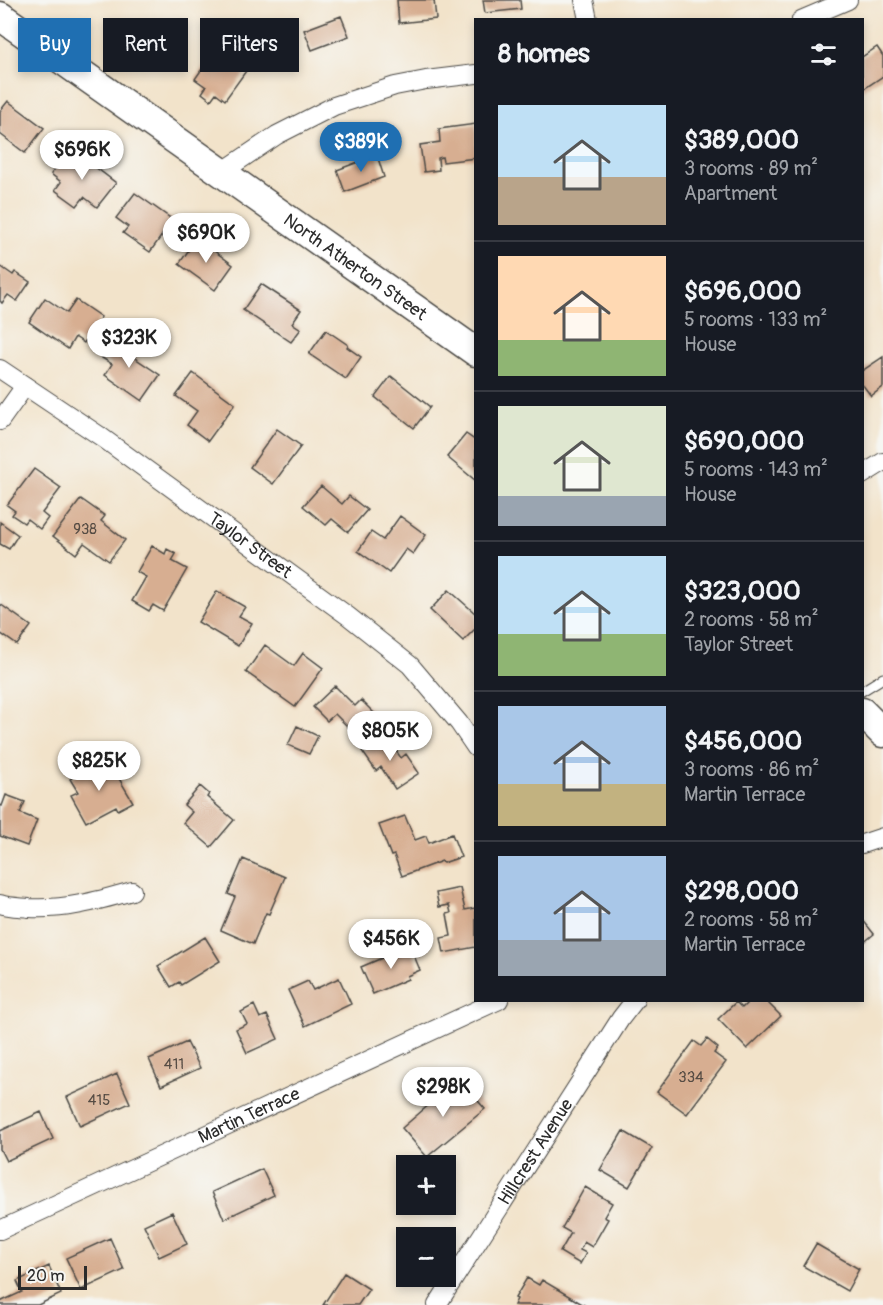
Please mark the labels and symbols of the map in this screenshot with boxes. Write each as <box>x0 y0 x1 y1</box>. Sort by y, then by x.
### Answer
pin: $389K <box>319 122 403 173</box>
pin: $696K <box>40 130 124 181</box>
street label: North Atherton Street <box>279 208 432 326</box>
pin: $690K <box>164 213 248 264</box>
pin: $323K <box>87 318 171 369</box>
street label: Taylor Street <box>204 507 297 584</box>
house number: 938 <box>73 520 97 539</box>
pin: $805K <box>348 711 432 762</box>
pin: $825K <box>57 741 141 792</box>
pin: $456K <box>349 919 433 970</box>
house number: 411 <box>164 1055 184 1074</box>
pin: $298K <box>401 1067 485 1118</box>
house number: 334 <box>678 1068 704 1087</box>
street label: Martin Terrace <box>194 1082 303 1149</box>
house number: 415 <box>88 1091 110 1110</box>
street label: Hillcrest Avenue <box>493 1094 578 1209</box>
scale bar <box>18 1263 87 1290</box>

